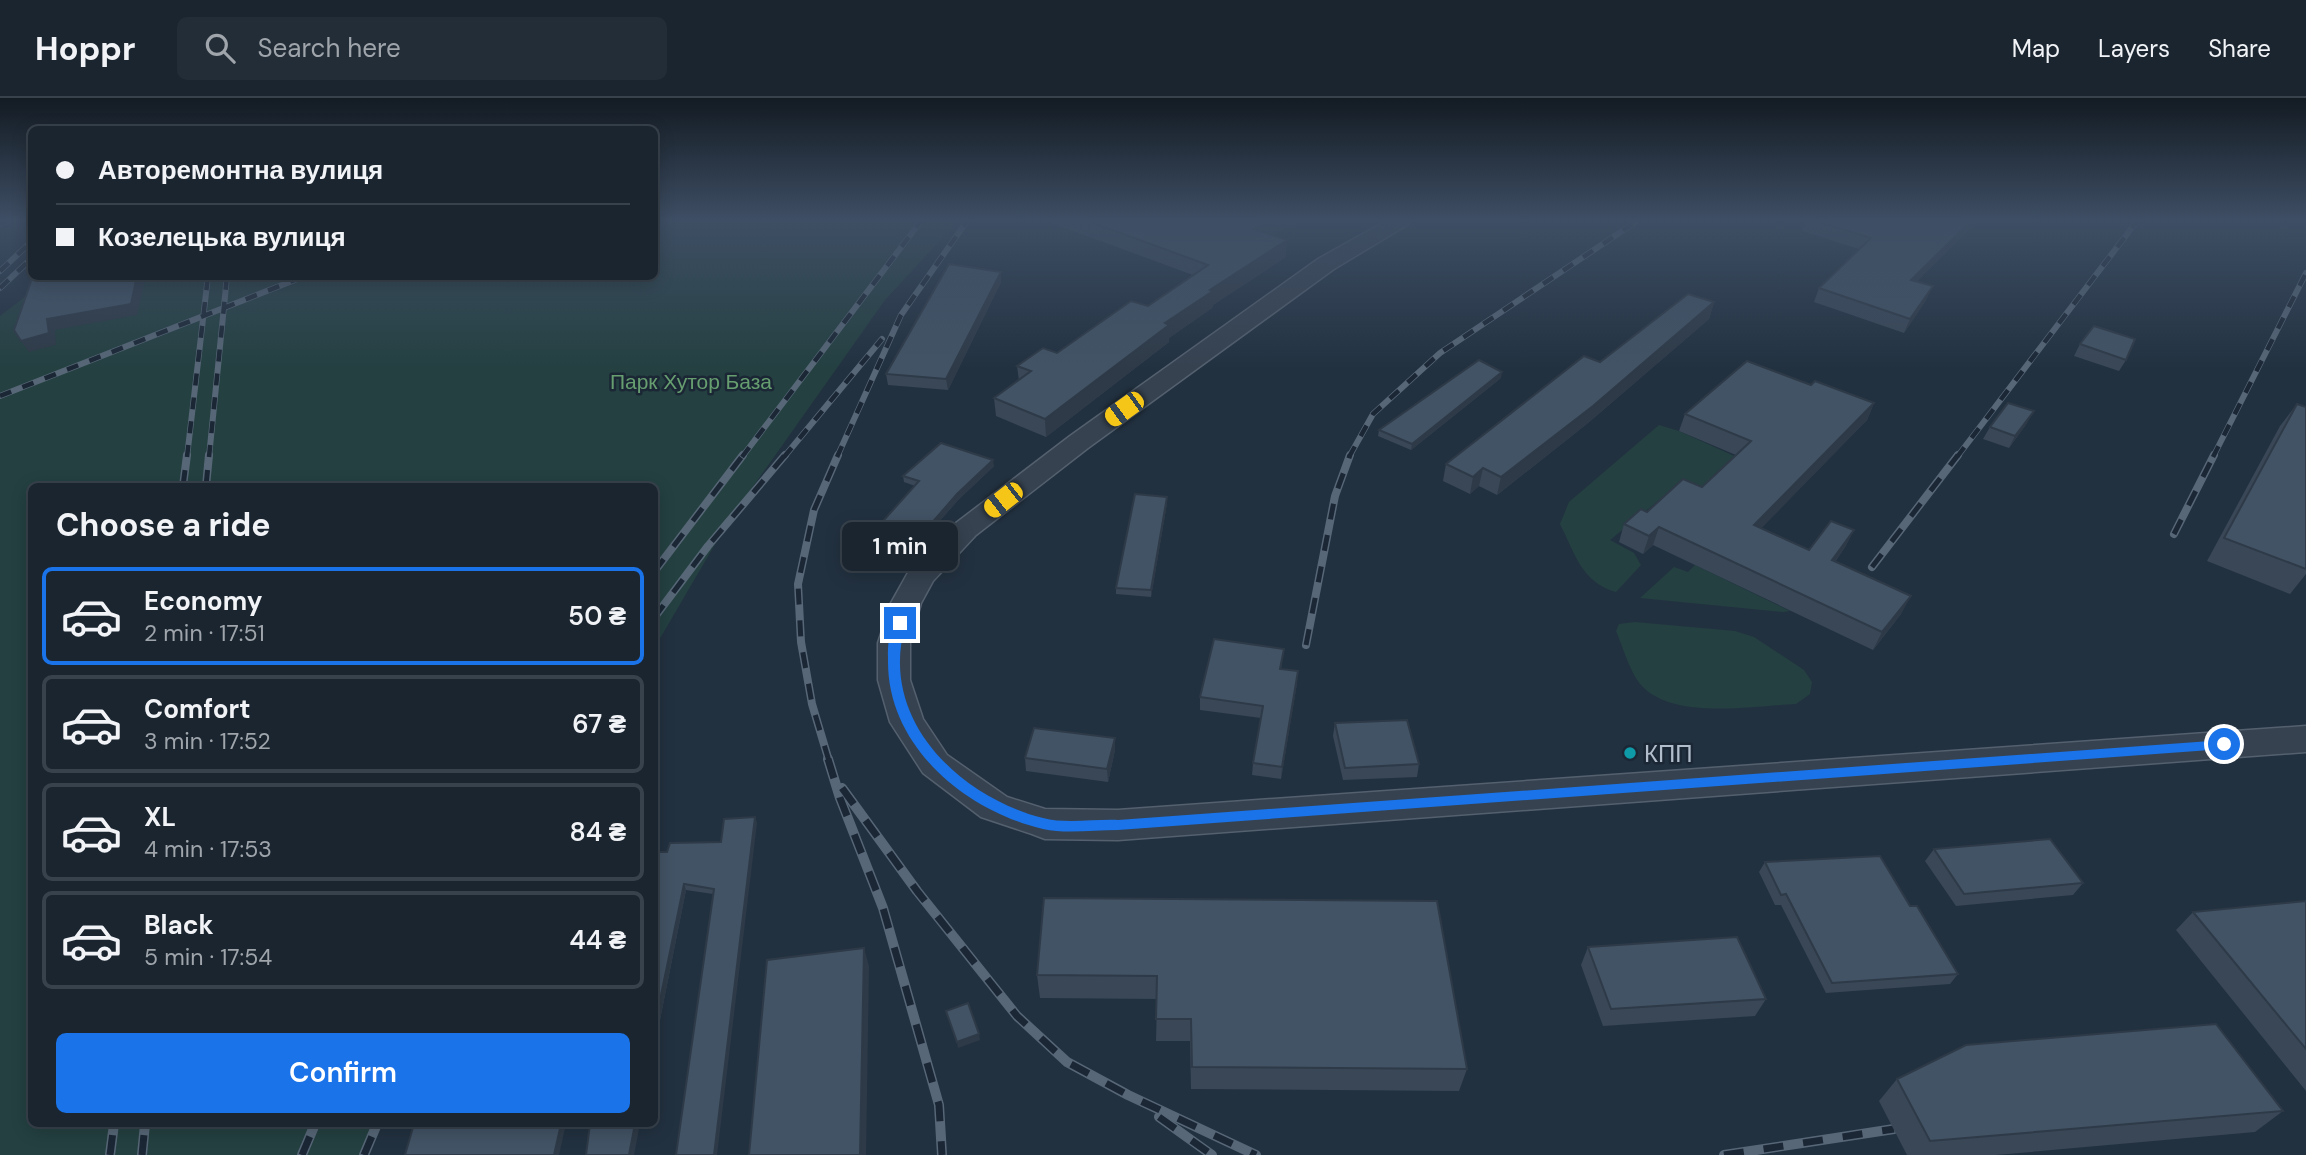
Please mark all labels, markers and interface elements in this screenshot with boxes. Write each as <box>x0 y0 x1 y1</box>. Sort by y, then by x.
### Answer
search box <box>177 17 667 80</box>
text: Hoppr <box>35 27 135 70</box>
icon: search <box>201 29 239 67</box>
text: Search here <box>257 31 401 65</box>
text: Map <box>2012 33 2060 64</box>
text: Layers <box>2098 33 2170 64</box>
text: Share <box>2208 33 2271 64</box>
text: Авторемонтна вулиця <box>98 153 383 187</box>
text: Козелецька вулиця <box>98 220 346 254</box>
park label: Парк Хутор База <box>610 368 772 396</box>
car <box>1101 388 1148 430</box>
car <box>980 479 1027 521</box>
text: Choose a ride <box>56 504 271 546</box>
callout: 1 min <box>842 522 958 570</box>
text: 1 min <box>873 531 927 561</box>
text: Economy <box>144 584 262 618</box>
icon: car <box>60 585 123 648</box>
text: 50 ₴ <box>568 599 626 633</box>
route end <box>884 607 916 639</box>
text: 2 min · 17:51 <box>144 618 265 648</box>
text: Comfort <box>144 692 250 726</box>
icon: car <box>60 693 123 756</box>
text: 67 ₴ <box>572 707 626 741</box>
text: 3 min · 17:52 <box>144 726 271 756</box>
route start <box>2208 728 2240 760</box>
place label: КПП <box>1644 738 1692 769</box>
marker: КПП <box>1622 745 1638 761</box>
text: XL <box>144 800 176 834</box>
icon: car <box>60 801 123 864</box>
text: 84 ₴ <box>569 815 626 849</box>
text: 4 min · 17:53 <box>144 834 272 864</box>
text: Black <box>144 908 214 942</box>
icon: car <box>60 909 123 972</box>
text: 44 ₴ <box>569 923 626 957</box>
text: 5 min · 17:54 <box>144 942 272 972</box>
button: Confirm <box>56 1033 630 1113</box>

